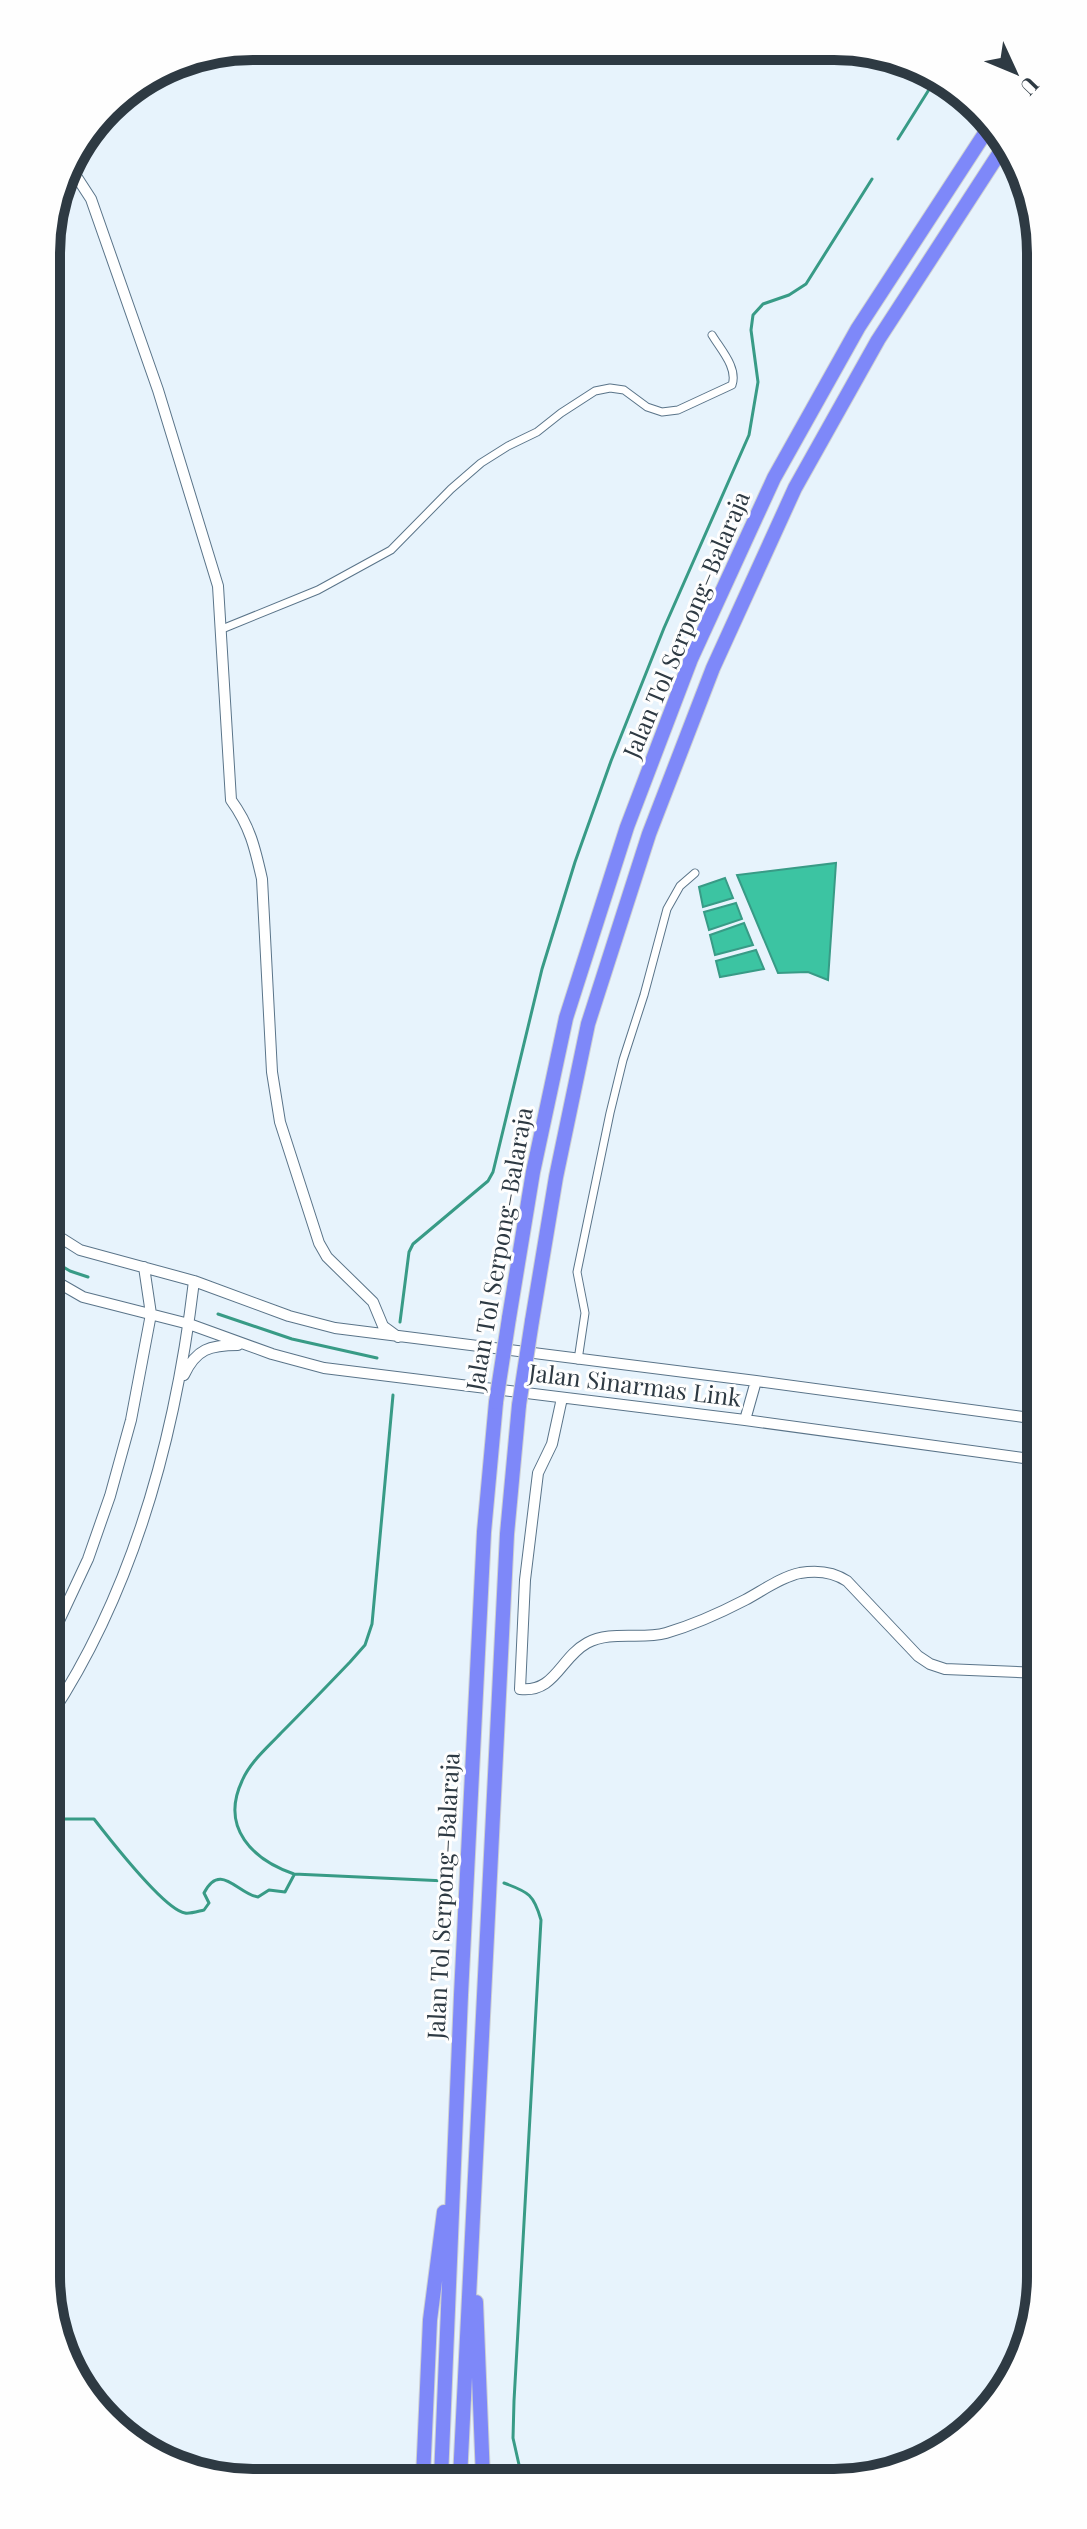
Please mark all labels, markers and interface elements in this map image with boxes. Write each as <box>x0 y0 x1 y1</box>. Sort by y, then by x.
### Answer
north arrow <box>975 32 1055 112</box>
text: U <box>1014 71 1046 102</box>
street label: Jalan Tol Serpong–Balaraja <box>614 486 756 764</box>
street label: Jalan Tol Serpong–Balaraja <box>457 1104 539 1394</box>
street label: Jalan Sinarmas Link <box>526 1355 744 1413</box>
street label: Jalan Tol Serpong–Balaraja <box>418 1752 465 2041</box>

